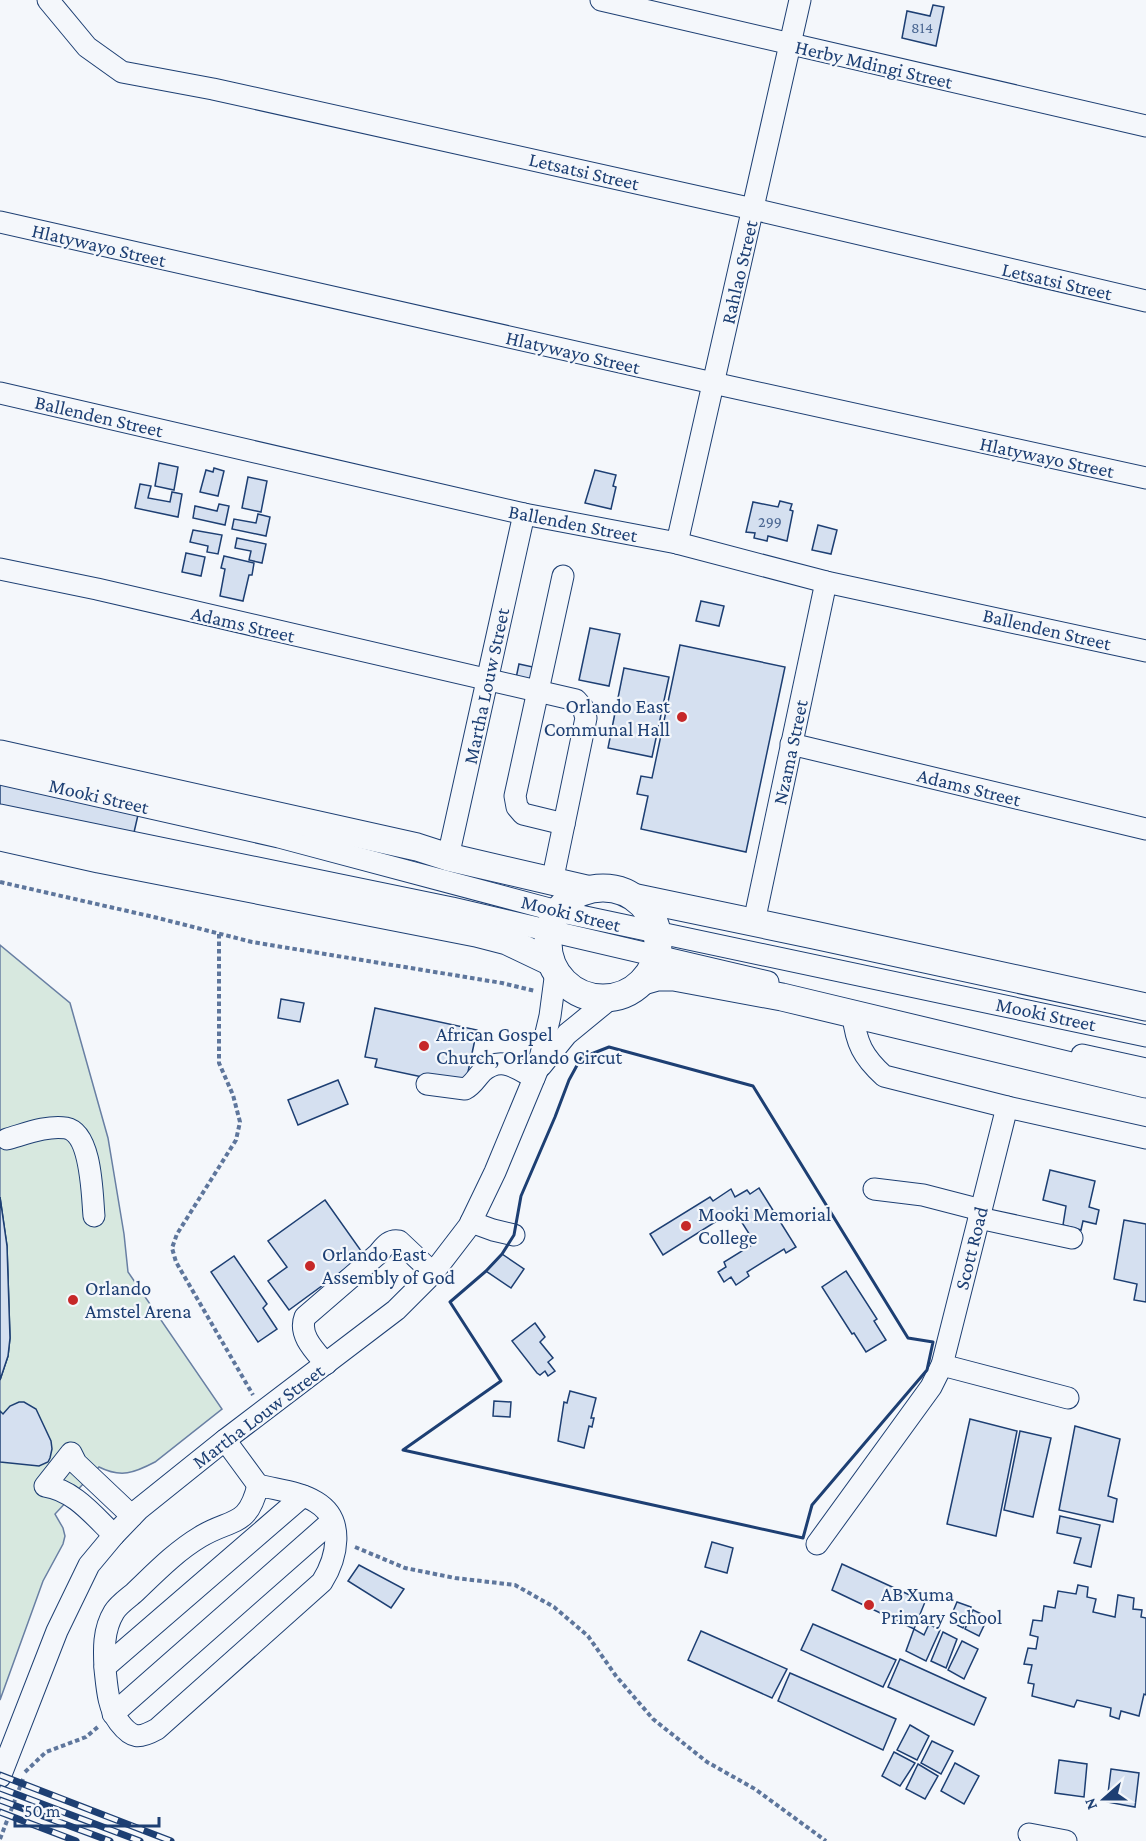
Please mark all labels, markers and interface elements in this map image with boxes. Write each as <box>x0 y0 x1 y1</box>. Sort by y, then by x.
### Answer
house number: 814 <box>911 19 933 36</box>
street label: Herby Mdingi Street <box>793 35 955 94</box>
street label: Letsatsi Street <box>527 148 642 194</box>
street label: Rahlao Street <box>716 218 762 326</box>
street label: Hlatywayo Street <box>30 219 168 272</box>
street label: Letsatsi Street <box>1000 258 1115 304</box>
street label: Hlatywayo Street <box>504 326 642 379</box>
street label: Ballenden Street <box>33 391 166 442</box>
street label: Hlatywayo Street <box>978 432 1117 483</box>
street label: Ballenden Street <box>507 500 640 546</box>
house number: 299 <box>758 513 782 530</box>
street label: Adams Street <box>189 601 297 647</box>
street label: Ballenden Street <box>981 604 1114 655</box>
street label: Martha Louw Street <box>459 606 513 766</box>
place label: Orlando East Communal Hall <box>544 695 670 740</box>
street label: Nzama Street <box>768 697 812 806</box>
marker: Orlando East Communal Hall <box>675 710 689 724</box>
street label: Adams Street <box>915 764 1023 811</box>
street label: Mooki Street <box>47 774 151 818</box>
street label: Mooki Street <box>519 890 623 936</box>
street label: Mooki Street <box>994 993 1098 1035</box>
place label: African Gospel Church, Orlando Circut <box>436 1023 623 1068</box>
marker: African Gospel Church, Orlando Circut <box>417 1039 431 1053</box>
place label: Mooki Memorial College <box>698 1203 831 1249</box>
street label: Scott Road <box>950 1204 992 1292</box>
marker: Mooki Memorial College <box>679 1219 693 1233</box>
place label: Orlando East Assembly of God <box>322 1243 456 1289</box>
marker: Orlando East Assembly of God <box>303 1259 317 1273</box>
place label: Orlando Amstel Arena <box>85 1277 191 1322</box>
marker: Orlando Amstel Arena <box>66 1293 80 1307</box>
street label: Martha Louw Street <box>188 1359 328 1473</box>
place label: AB Xuma Primary School <box>881 1583 1002 1629</box>
marker: AB Xuma Primary School <box>862 1598 876 1612</box>
north arrow <box>1074 1769 1134 1829</box>
scale bar <box>15 1790 159 1828</box>
text: N <box>1081 1796 1100 1812</box>
text: 50 m <box>24 1801 61 1821</box>

